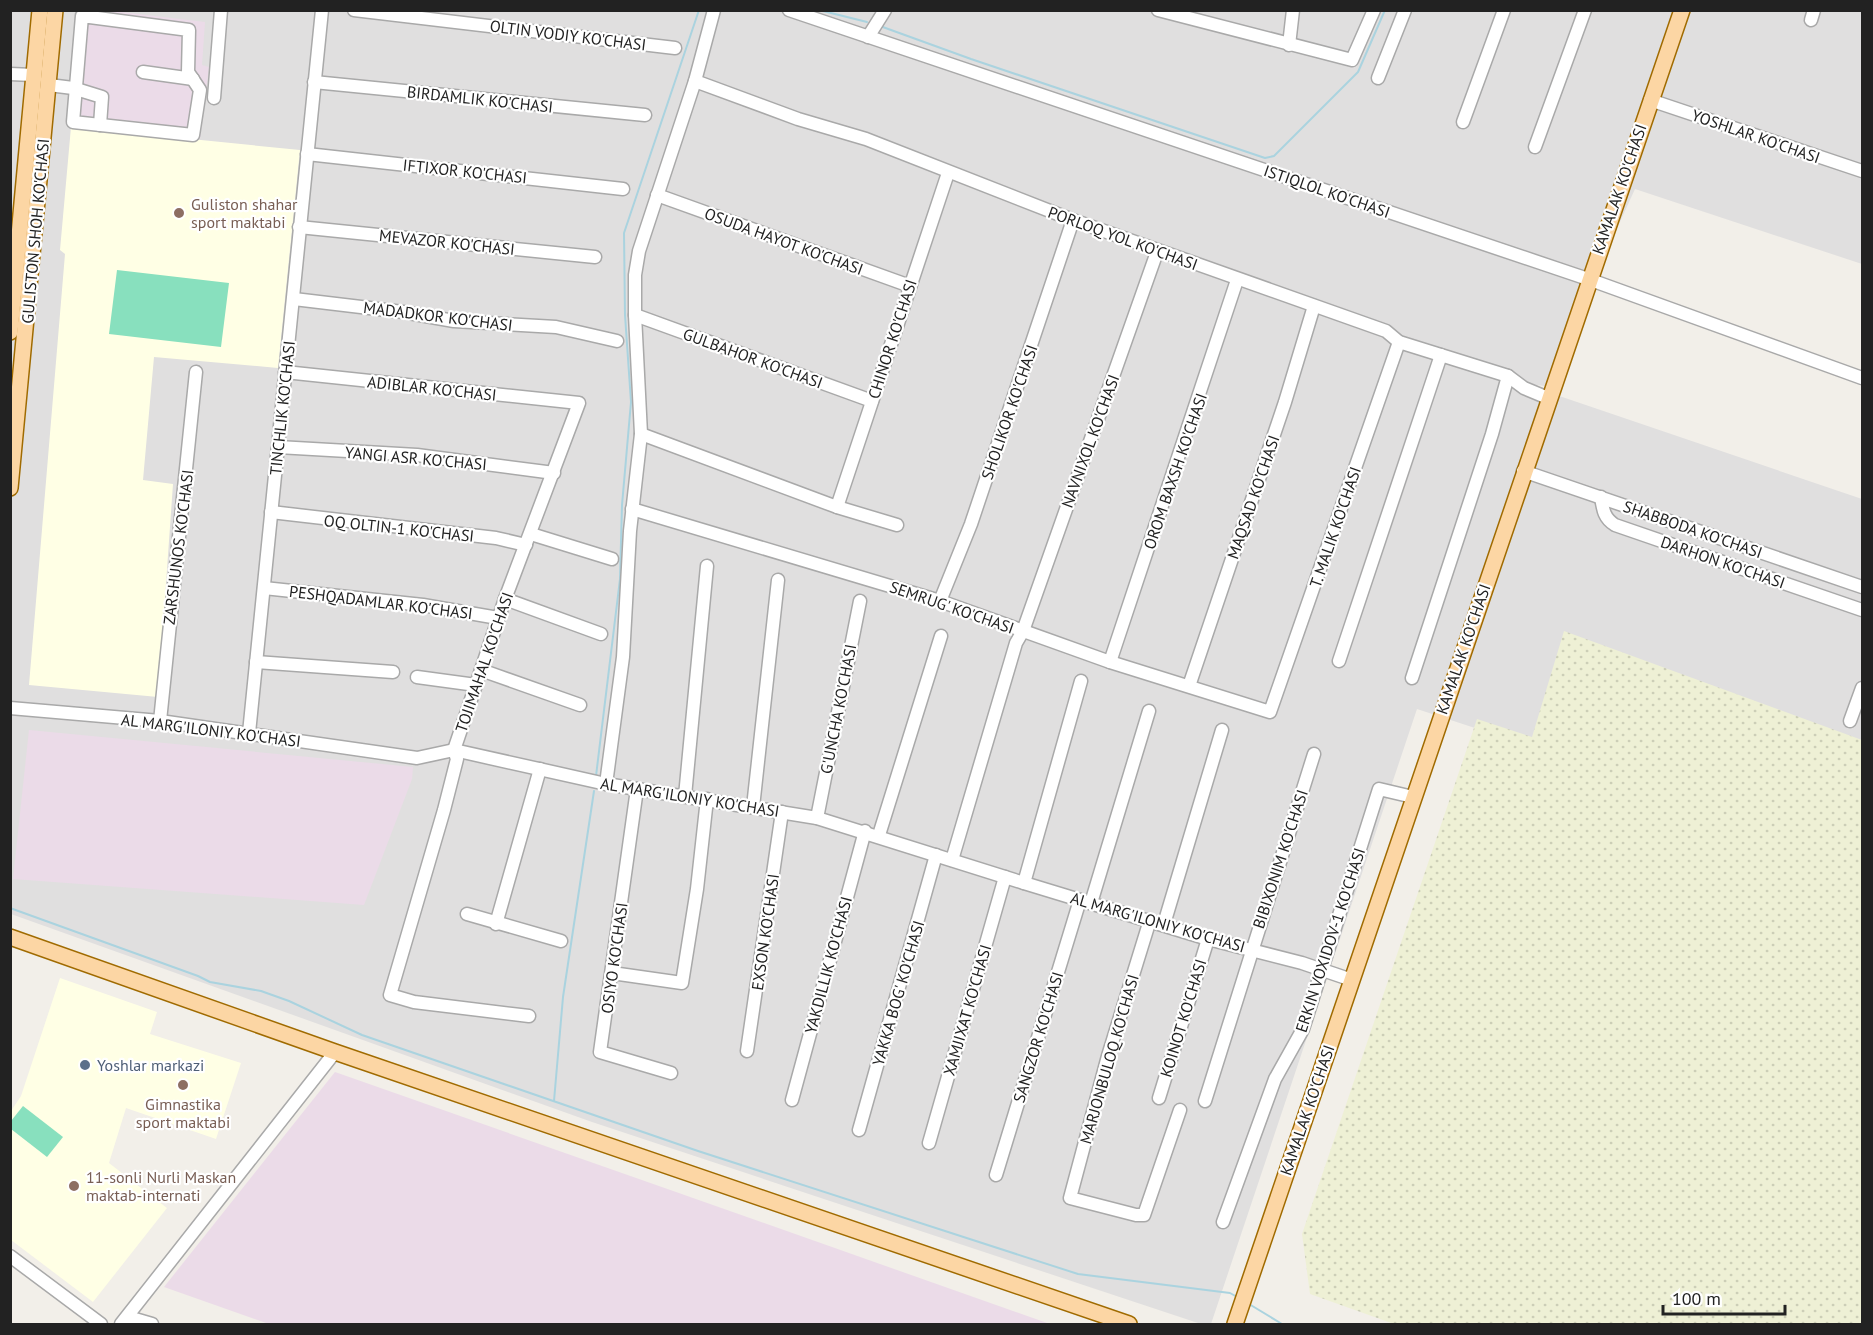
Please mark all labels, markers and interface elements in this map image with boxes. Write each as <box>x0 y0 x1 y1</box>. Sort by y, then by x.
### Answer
street label: OLTIN VODIY KO'CHASI <box>489 15 647 55</box>
street label: BIRDAMLIK KO'CHASI <box>406 81 554 117</box>
street label: YOSHLAR KO'CHASI <box>1689 105 1823 167</box>
street label: KAMALAK KO'CHASI <box>1587 121 1651 257</box>
street label: GULISTON SHOH KO'CHASI <box>17 138 53 324</box>
street label: IFTIXOR KO'CHASI <box>402 155 528 187</box>
street label: ISTIQLOL KO'CHASI <box>1261 160 1393 222</box>
place label: Guliston shahar sport maktabi <box>191 194 298 232</box>
street label: PORLOQ YOL KO'CHASI <box>1046 202 1200 274</box>
street label: OSUDA HAYOT KO'CHASI <box>702 203 866 279</box>
marker: Guliston shahar sport maktabi <box>172 206 186 220</box>
street label: MEVAZOR KO'CHASI <box>378 225 516 259</box>
street label: CHINOR KO'CHASI <box>863 277 921 401</box>
street label: MADADKOR KO'CHASI <box>362 297 514 335</box>
street label: GULBAHOR KO'CHASI <box>680 323 826 393</box>
street label: TINCHLIK KO'CHASI <box>265 340 299 476</box>
street label: SHOLIKOR KO'CHASI <box>977 342 1041 482</box>
street label: ADIBLAR KO'CHASI <box>366 371 498 405</box>
street label: NAVNIXOL KO'CHASI <box>1057 372 1123 510</box>
street label: OROM BAXSH KO'CHASI <box>1139 390 1211 552</box>
street label: MAQSAD KO'CHASI <box>1222 432 1284 562</box>
street label: YANGI ASR KO'CHASI <box>344 442 488 474</box>
street label: T. MALIK KO'CHASI <box>1305 464 1365 590</box>
street label: ZARSHUNOS KO'CHASI <box>159 468 197 626</box>
street label: SHABBODA KO'CHASI <box>1621 496 1765 562</box>
street label: OQ OLTIN-1 KO'CHASI <box>323 510 475 546</box>
street label: DARHON KO'CHASI <box>1658 531 1788 593</box>
street label: SEMRUG' KO'CHASI <box>887 576 1017 638</box>
street label: PESHQADAMLAR KO'CHASI <box>288 581 474 623</box>
street label: KAMALAK KO'CHASI <box>1431 581 1495 717</box>
street label: TOJIMAHAL KO'CHASI <box>451 589 517 735</box>
street label: G'UNCHA KO'CHASI <box>816 642 860 776</box>
street label: AL MARG'ILONIY KO'CHASI <box>120 709 302 751</box>
street label: AL MARG'ILONIY KO'CHASI <box>599 773 781 821</box>
street label: BIBIXONIM KO'CHASI <box>1248 787 1312 931</box>
street label: ERKIN VOXIDOV-1 KO'CHASI <box>1291 845 1369 1035</box>
street label: EXSON KO'CHASI <box>747 872 783 992</box>
street label: AL MARG'ILONIY KO'CHASI <box>1068 887 1248 957</box>
street label: YAKDILLIK KO'CHASI <box>800 894 856 1036</box>
street label: OSIYO KO'CHASI <box>596 901 632 1015</box>
street label: YAKKA BOG' KO'CHASI <box>868 918 928 1068</box>
street label: XAMJIXAT KO'CHASI <box>939 942 995 1078</box>
street label: KOINOT KO'CHASI <box>1156 956 1210 1080</box>
street label: SANGZOR KO'CHASI <box>1009 969 1067 1105</box>
street label: MARJONBULOQ KO'CHASI <box>1075 972 1143 1146</box>
street label: KAMALAK KO'CHASI <box>1275 1042 1339 1178</box>
place label: Yoshlar markazi <box>97 1055 204 1075</box>
marker: Yoshlar markazi <box>78 1058 92 1072</box>
marker: Gimnastika sport maktabi <box>176 1078 190 1092</box>
place label: Gimnastika sport maktabi <box>136 1094 230 1132</box>
place label: 11-sonli Nurli Maskan maktab-internati <box>86 1167 236 1205</box>
marker: 11-sonli Nurli Maskan maktab-internati <box>67 1179 81 1193</box>
scale bar <box>1663 1278 1784 1316</box>
text: 100 m <box>1672 1287 1721 1310</box>

